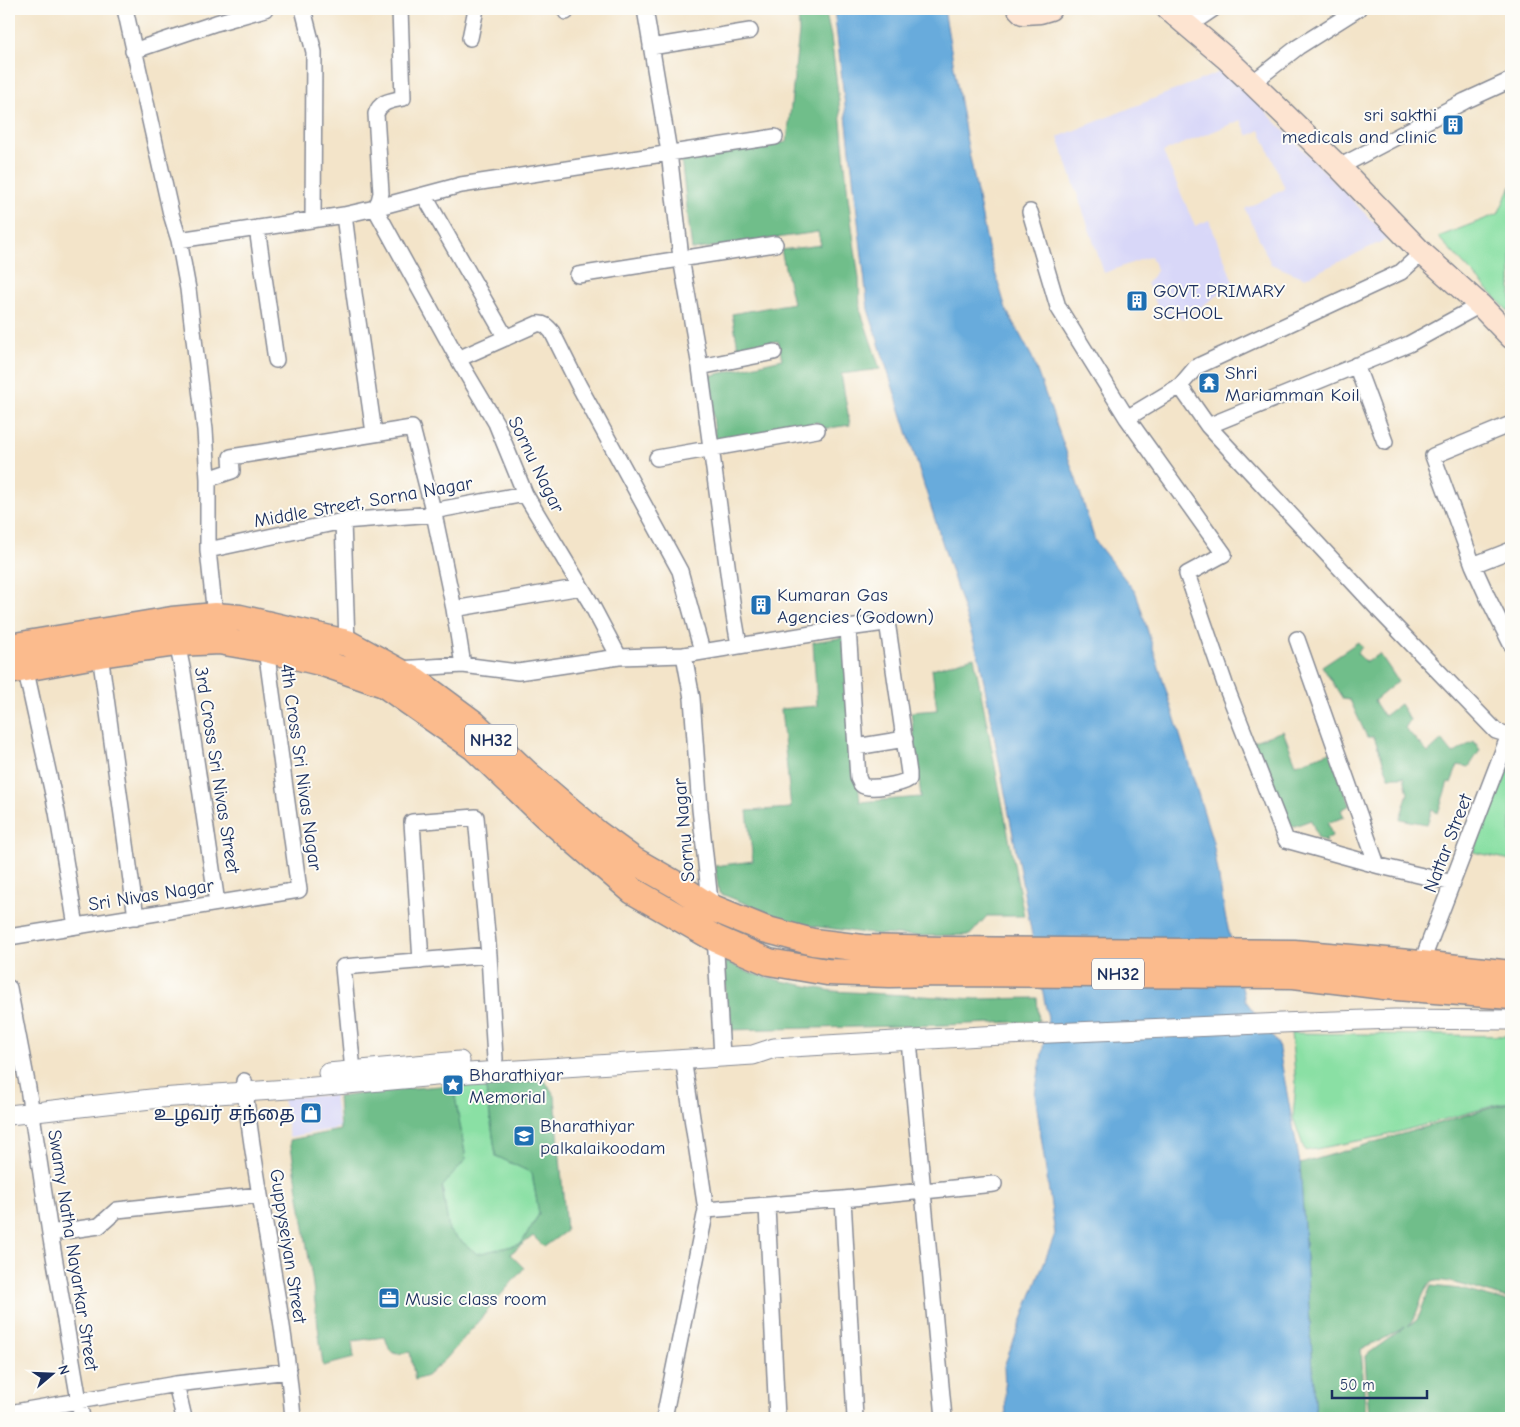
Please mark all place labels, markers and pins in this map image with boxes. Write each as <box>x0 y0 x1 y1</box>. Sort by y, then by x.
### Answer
place label: sri sakthi medicals and clinic <box>1282 104 1437 148</box>
building icon: sri sakthi medicals and clinic <box>1441 113 1465 137</box>
place label: GOVT. PRIMARY SCHOOL <box>1153 280 1286 324</box>
building icon: GOVT. PRIMARY SCHOOL <box>1125 289 1149 313</box>
place label: Shri Mariamman Koil <box>1225 362 1360 406</box>
temple icon: Shri Mariamman Koil <box>1197 371 1221 395</box>
place label: Kumaran Gas Agencies (Godown) <box>777 584 934 628</box>
building icon: Kumaran Gas Agencies (Godown) <box>749 593 773 617</box>
place label: Bharathiyar Memorial <box>469 1064 564 1108</box>
place icon: Bharathiyar Memorial <box>441 1073 465 1097</box>
shop icon: உழவர் சந்தை <box>299 1101 323 1125</box>
place label: உழவர் சந்தை <box>154 1103 295 1127</box>
place label: Bharathiyar palkalaikoodam <box>540 1115 665 1159</box>
school or university icon: Bharathiyar palkalaikoodam <box>512 1124 536 1148</box>
office icon: Music class room <box>377 1286 401 1310</box>
place label: Music class room <box>405 1288 547 1310</box>

